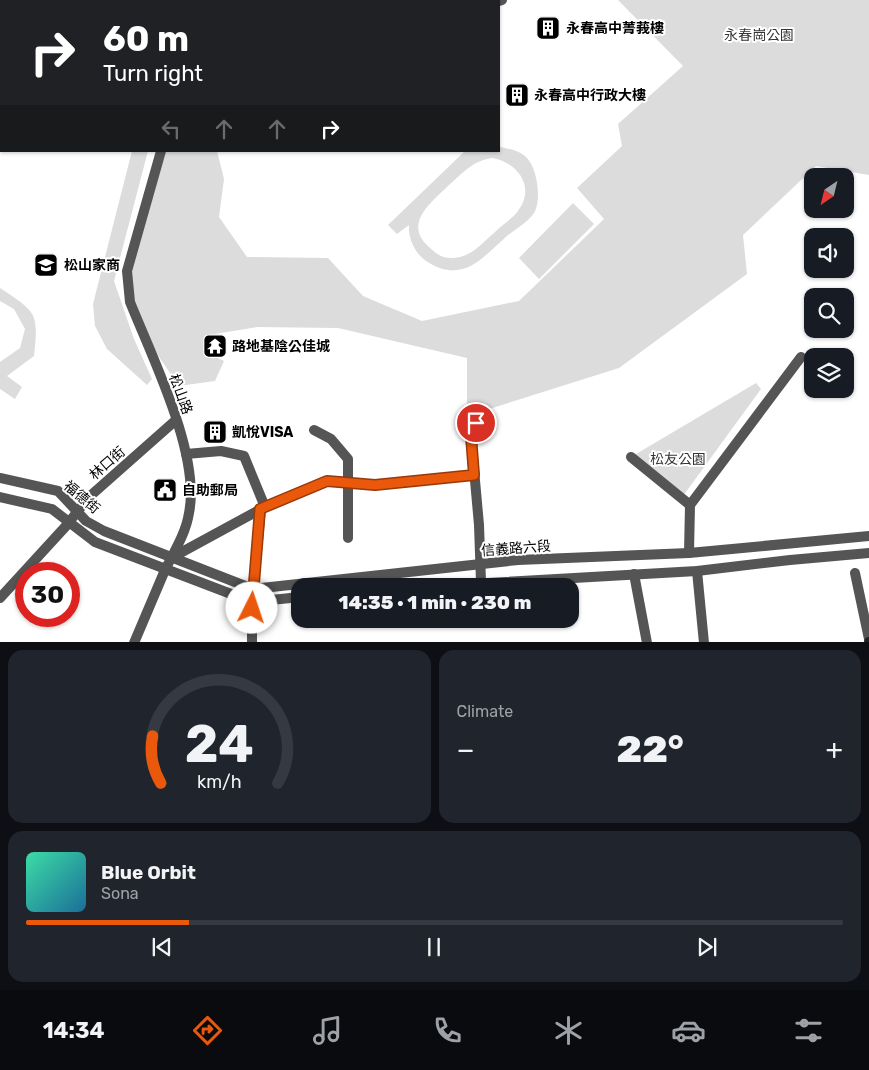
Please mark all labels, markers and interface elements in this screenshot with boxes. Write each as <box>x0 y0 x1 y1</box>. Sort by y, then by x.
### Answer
building icon: 永春高中菁莪樓 <box>535 15 561 41</box>
text: 60 m <box>103 18 189 60</box>
icon: right <box>20 20 85 85</box>
place label: 永春高中菁莪樓 <box>566 20 664 37</box>
park label: 永春崗公園 <box>724 27 794 44</box>
text: Turn right <box>103 60 203 87</box>
building icon: 永春高中行政大樓 <box>504 82 530 108</box>
place label: 永春高中行政大樓 <box>534 87 646 104</box>
icon: left <box>157 115 185 143</box>
icon: ahead <box>210 115 238 143</box>
icon: ahead <box>263 115 291 143</box>
icon: right <box>316 115 344 143</box>
north arrow <box>804 168 854 218</box>
map controls <box>804 168 854 398</box>
button: sound <box>804 228 854 278</box>
school or university icon: 松山家商 <box>33 252 59 278</box>
place label: 松山家商 <box>64 257 120 274</box>
button: search <box>804 288 854 338</box>
temple icon: 路地基陰公佳城 <box>202 333 228 359</box>
place label: 路地基陰公佳城 <box>232 338 330 355</box>
button: layers <box>804 348 854 398</box>
street label: 松山路 <box>165 372 196 417</box>
pin <box>455 402 497 444</box>
icon: arrive <box>462 409 490 437</box>
building icon: 凱悅VISA <box>202 419 228 445</box>
place label: 凱悅VISA <box>232 424 293 441</box>
street label: 林口街 <box>86 443 129 484</box>
park label: 松友公園 <box>650 451 706 468</box>
street label: 福德街 <box>60 477 103 517</box>
public building icon: 自助郵局 <box>152 477 178 503</box>
place label: 自助郵局 <box>182 482 238 499</box>
street label: 信義路六段 <box>481 538 552 559</box>
speed limit sign: 30 <box>15 562 80 627</box>
position arrow <box>225 581 277 633</box>
text: 14:35 · 1 min · 230 m <box>338 591 532 614</box>
text: Climate <box>457 702 513 721</box>
text: 24 <box>185 713 254 775</box>
text: 22° <box>616 726 684 772</box>
text: − <box>457 733 475 766</box>
text: + <box>826 733 843 766</box>
text: km/h <box>197 771 242 792</box>
text: Blue Orbit <box>101 861 196 884</box>
text: Sona <box>101 884 139 903</box>
icon: previous <box>148 933 176 961</box>
icon: pause <box>420 933 448 961</box>
icon: next <box>693 933 721 961</box>
icon: directions <box>190 1013 225 1048</box>
icon: music <box>310 1013 345 1048</box>
icon: phone <box>430 1013 465 1048</box>
icon: climate <box>551 1013 586 1048</box>
icon: car <box>671 1013 706 1048</box>
icon: filters <box>791 1013 826 1048</box>
text: 14:34 <box>43 1017 105 1044</box>

